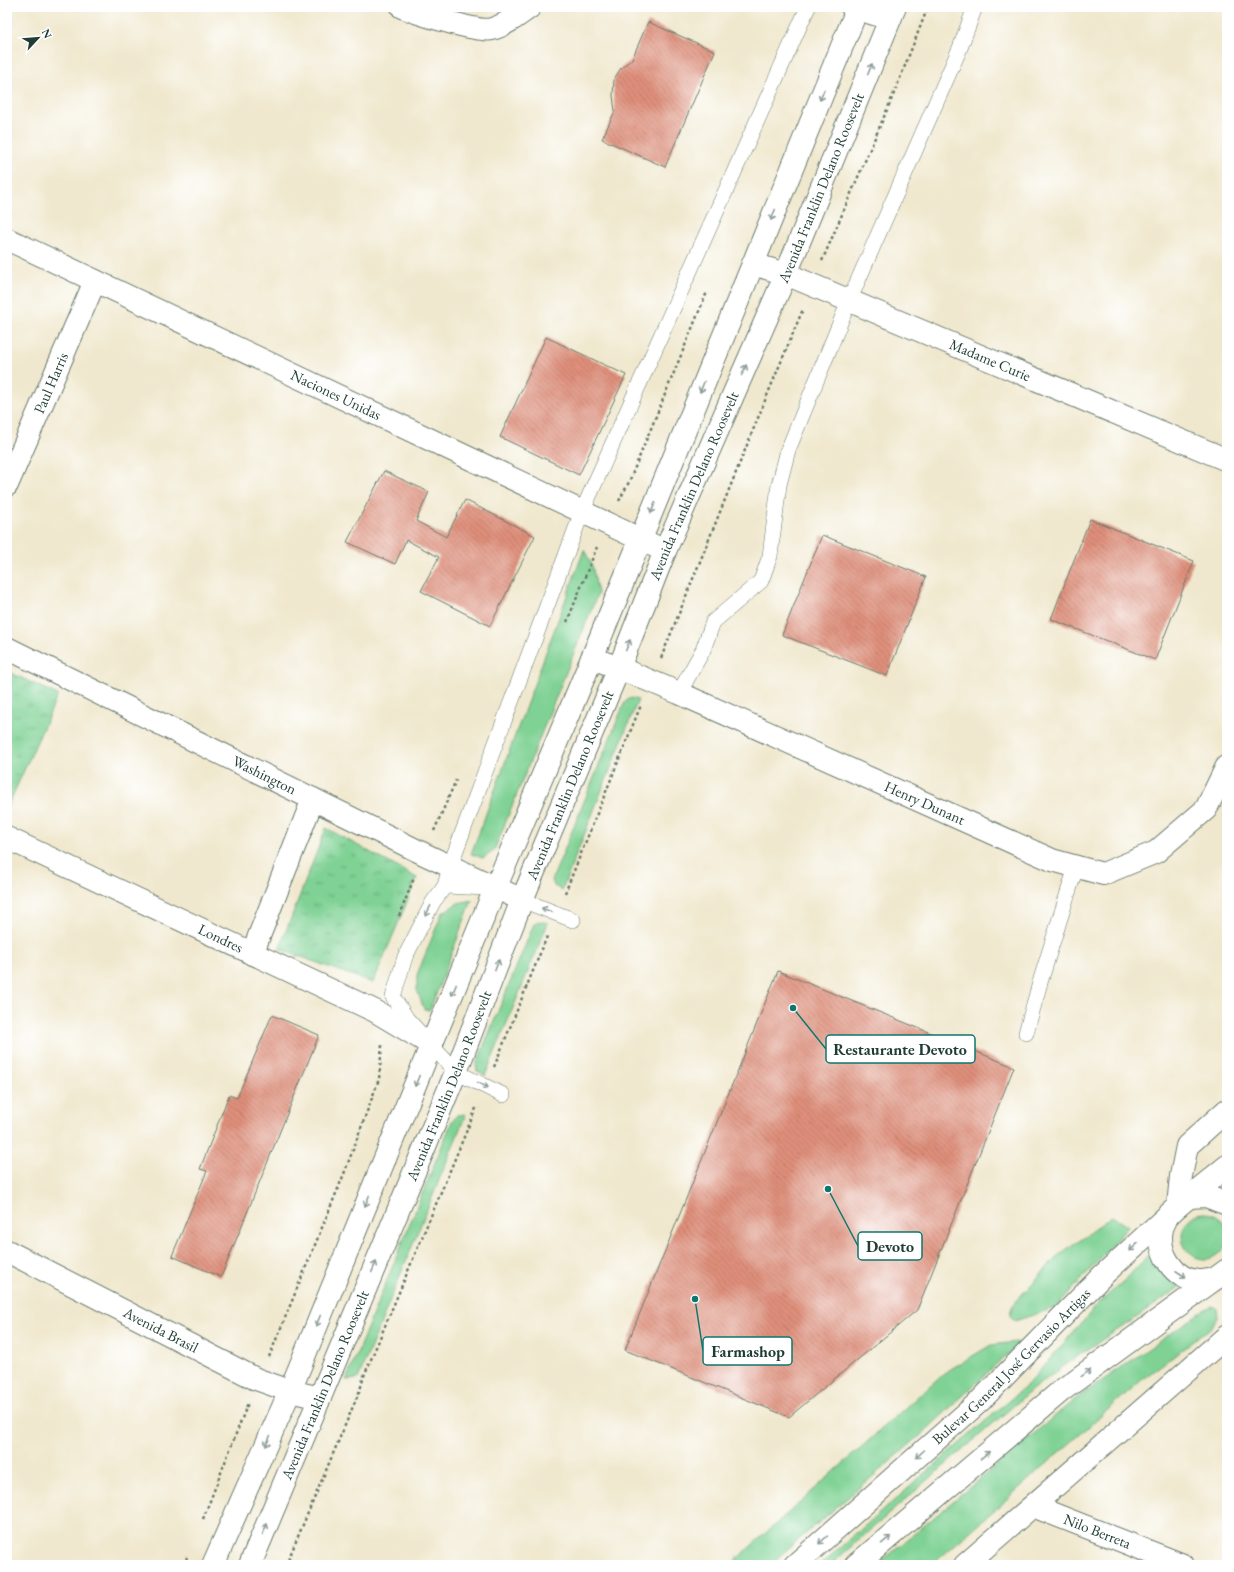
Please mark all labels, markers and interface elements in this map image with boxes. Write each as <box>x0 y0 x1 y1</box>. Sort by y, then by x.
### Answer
north arrow <box>18 18 58 58</box>
text: N <box>39 27 55 41</box>
one-way arrow <box>866 64 874 76</box>
one-way arrow <box>818 88 825 100</box>
street label: Avenida Franklin Delano Roosevelt <box>773 90 868 286</box>
one-way arrow <box>768 209 776 221</box>
street label: Madame Curie <box>947 334 1034 385</box>
street label: Paul Harris <box>29 349 72 416</box>
one-way arrow <box>741 364 749 376</box>
street label: Naciones Unidas <box>288 365 385 424</box>
one-way arrow <box>698 381 705 393</box>
street label: Avenida Franklin Delano Roosevelt <box>644 388 743 584</box>
one-way arrow <box>648 501 656 513</box>
one-way arrow <box>625 639 633 651</box>
street label: Avenida Franklin Delano Roosevelt <box>521 687 618 883</box>
street label: Washington <box>229 751 300 799</box>
street label: Henry Dunant <box>882 776 968 829</box>
one-way arrow <box>424 905 431 917</box>
one-way arrow <box>542 906 554 914</box>
street label: Londres <box>195 919 246 957</box>
one-way arrow <box>493 959 501 971</box>
one-way arrow <box>450 983 457 995</box>
street label: Avenida Franklin Delano Roosevelt <box>401 988 495 1184</box>
callout: Restaurante Devoto <box>826 1035 975 1063</box>
text: Restaurante Devoto <box>833 1039 967 1060</box>
one-way arrow <box>412 1074 420 1086</box>
one-way arrow <box>477 1082 489 1089</box>
one-way arrow <box>363 1195 371 1207</box>
callout: Devoto <box>858 1232 922 1260</box>
text: Devoto <box>866 1236 914 1257</box>
one-way arrow <box>1129 1242 1139 1251</box>
one-way arrow <box>371 1261 379 1273</box>
one-way arrow <box>1175 1270 1186 1278</box>
street label: Bulevar General José Gervasio Artigas <box>928 1283 1094 1448</box>
street label: Avenida Franklin Delano Roosevelt <box>276 1287 373 1483</box>
street label: Avenida Brasil <box>120 1302 202 1357</box>
one-way arrow <box>314 1315 321 1327</box>
callout: Farmashop <box>703 1337 792 1365</box>
text: Farmashop <box>711 1341 785 1362</box>
one-way arrow <box>1080 1369 1091 1377</box>
one-way arrow <box>263 1435 271 1447</box>
one-way arrow <box>915 1449 925 1459</box>
one-way arrow <box>980 1451 990 1460</box>
street label: Nilo Berreta <box>1061 1509 1134 1553</box>
one-way arrow <box>262 1523 269 1535</box>
one-way arrow <box>881 1535 891 1544</box>
one-way arrow <box>818 1536 828 1545</box>

